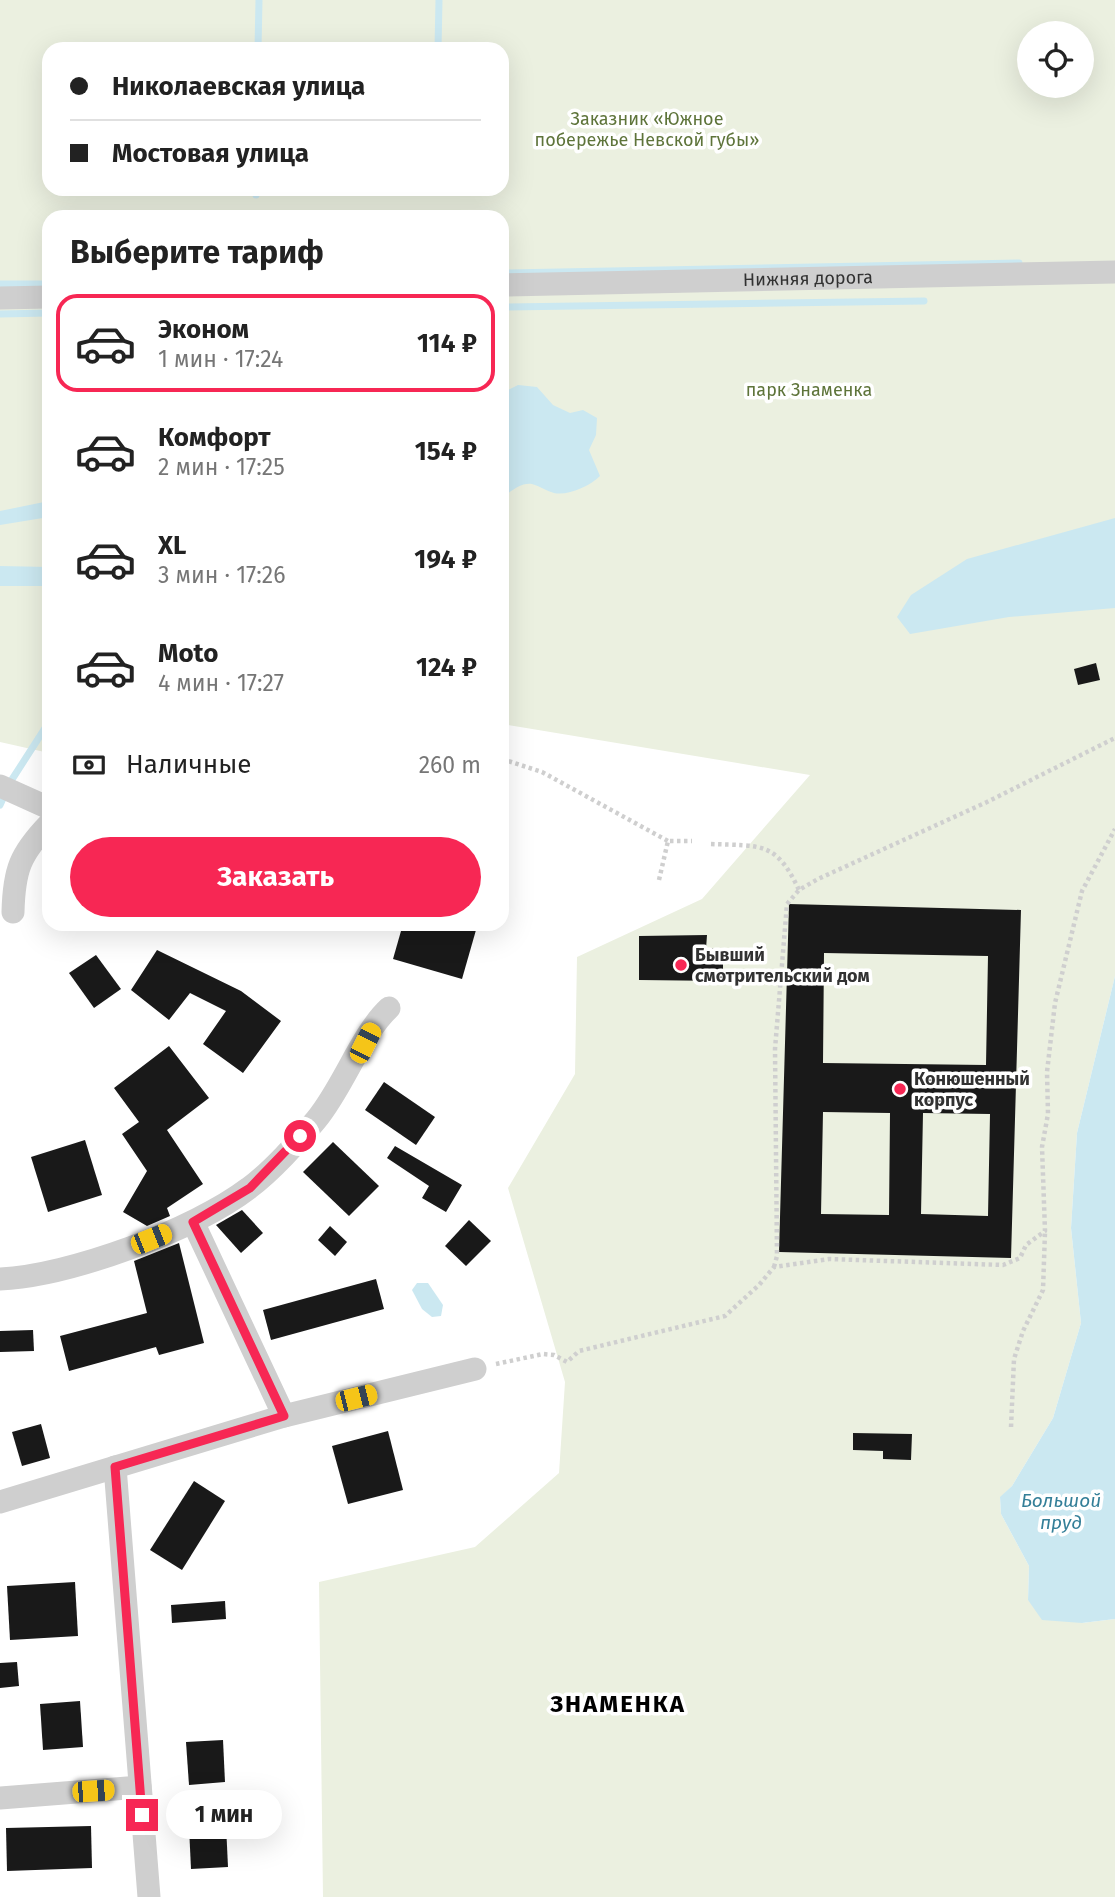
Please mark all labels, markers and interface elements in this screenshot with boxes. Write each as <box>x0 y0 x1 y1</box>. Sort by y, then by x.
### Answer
map controls <box>1017 21 1094 98</box>
button: locate <box>1017 21 1094 98</box>
text: Николаевская улица <box>112 71 365 102</box>
park label: Заказник «Южное побережье Невской губы» <box>535 108 759 151</box>
text: Мостовая улица <box>112 138 309 169</box>
text: Выберите тариф <box>70 233 324 271</box>
street label: Нижняя дорога <box>743 266 873 291</box>
icon: car <box>74 312 137 375</box>
text: Эконом <box>158 314 249 345</box>
text: 114 ₽ <box>417 328 477 359</box>
text: 1 мин · 17:24 <box>158 345 283 373</box>
park label: парк Знаменка <box>746 379 872 401</box>
icon: car <box>74 420 137 483</box>
text: Комфорт <box>158 422 271 453</box>
text: 154 ₽ <box>415 436 477 467</box>
text: 2 мин · 17:25 <box>158 453 285 481</box>
icon: car <box>74 528 137 591</box>
text: XL <box>158 530 186 561</box>
text: 194 ₽ <box>414 544 477 575</box>
text: 3 мин · 17:26 <box>158 561 286 589</box>
icon: car <box>74 636 137 699</box>
text: Moto <box>158 638 218 669</box>
text: 124 ₽ <box>416 652 477 683</box>
text: 4 мин · 17:27 <box>158 669 284 697</box>
icon: cash <box>70 746 108 784</box>
text: Наличные <box>126 749 251 780</box>
text: 260 m <box>419 751 481 779</box>
button: Заказать <box>70 837 481 917</box>
place label: Бывший смотрительский дом <box>695 944 870 987</box>
marker: Бывший смотрительский дом <box>673 957 689 973</box>
car <box>347 1020 384 1066</box>
place label: Конюшенный корпус <box>914 1068 1030 1111</box>
marker: Конюшенный корпус <box>892 1081 908 1097</box>
route start <box>284 1120 316 1152</box>
car <box>128 1221 175 1257</box>
car <box>334 1383 379 1413</box>
water label: Большой пруд <box>1021 1489 1101 1534</box>
district label: ЗНАМЕНКА <box>549 1690 686 1718</box>
car <box>72 1779 115 1803</box>
callout: 1 мин <box>166 1790 282 1840</box>
route end <box>126 1799 158 1831</box>
text: 1 мин <box>195 1800 253 1828</box>

